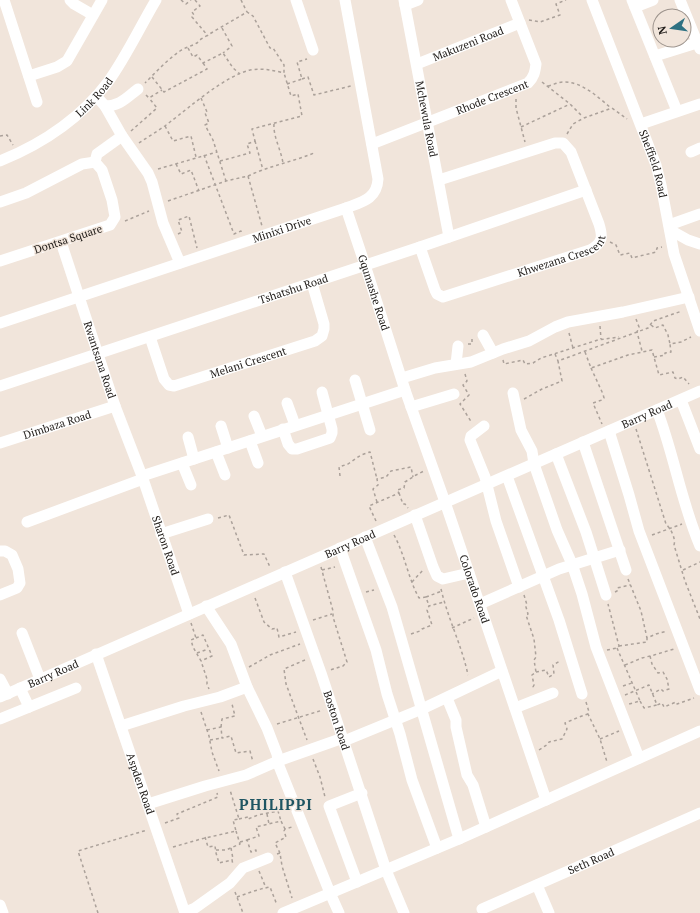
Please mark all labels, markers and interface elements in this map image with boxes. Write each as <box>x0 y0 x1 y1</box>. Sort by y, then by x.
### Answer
north arrow <box>652 8 692 48</box>
street label: Makuzeni Road <box>431 23 506 64</box>
text: N <box>654 24 670 36</box>
street label: Link Road <box>73 75 116 120</box>
street label: Rhode Crescent <box>454 77 530 118</box>
street label: Mchewula Road <box>412 80 441 158</box>
street label: Sheffield Road <box>636 128 670 199</box>
street label: Minixi Drive <box>251 213 313 246</box>
street label: Dontsa Square <box>32 221 104 257</box>
street label: Khwezana Crescent <box>516 235 608 280</box>
street label: Gqumashe Road <box>355 253 393 332</box>
street label: Tshatshu Road <box>257 271 330 307</box>
street label: Rwantsana Road <box>81 319 119 400</box>
street label: Melani Crescent <box>208 344 288 381</box>
street label: Barry Road <box>619 397 674 431</box>
street label: Dimbaza Road <box>21 407 93 442</box>
street label: Sharon Road <box>149 514 182 577</box>
street label: Barry Road <box>323 527 377 561</box>
street label: Colorado Road <box>456 553 493 625</box>
street label: Barry Road <box>26 657 81 691</box>
street label: Boston Road <box>320 689 353 752</box>
street label: Aspden Road <box>124 751 158 816</box>
district label: PHILIPPI <box>239 794 313 814</box>
street label: Seth Road <box>566 845 616 877</box>

